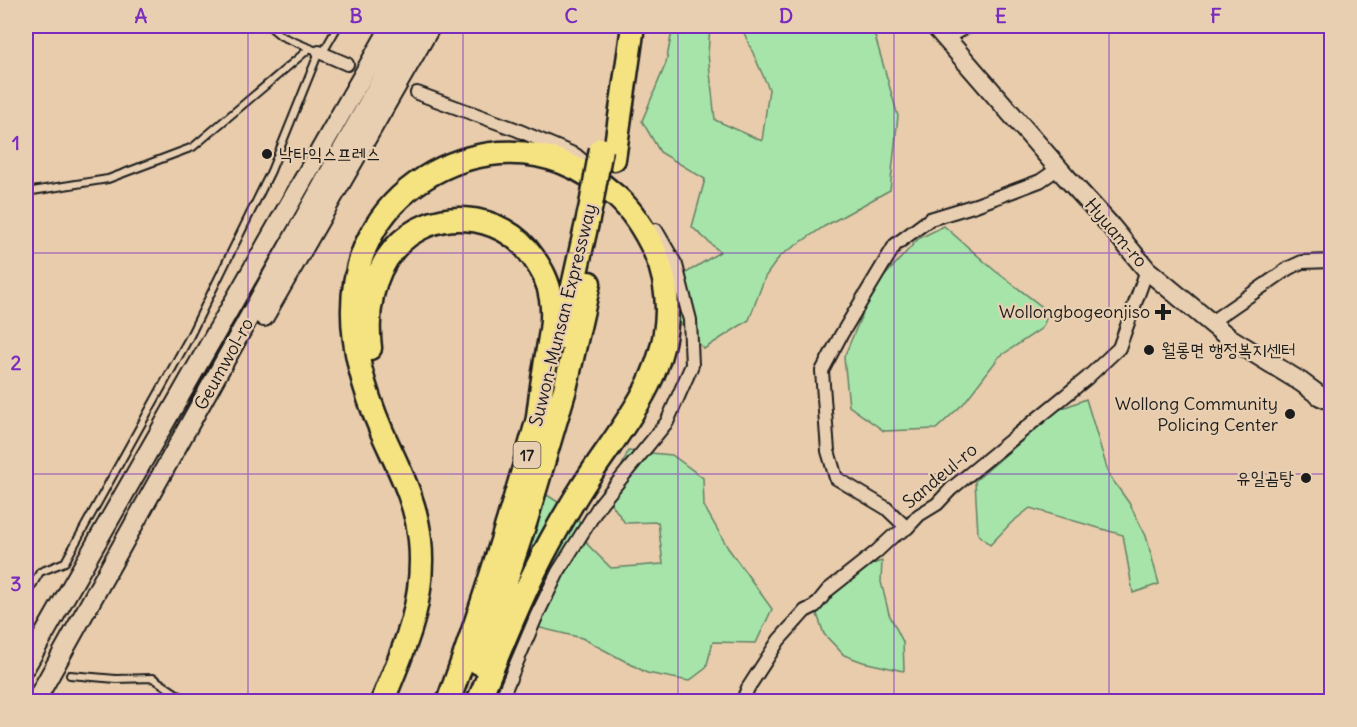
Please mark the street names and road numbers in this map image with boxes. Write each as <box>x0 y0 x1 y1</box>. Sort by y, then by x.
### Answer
street label: Hyuam-ro <box>1080 193 1153 272</box>
street label: Suwon-Munsan Expressway <box>524 201 601 428</box>
street label: Geumwol-ro <box>189 314 258 414</box>
street label: Sandeul-ro <box>898 438 982 513</box>
road number: 17 <box>514 442 540 468</box>

